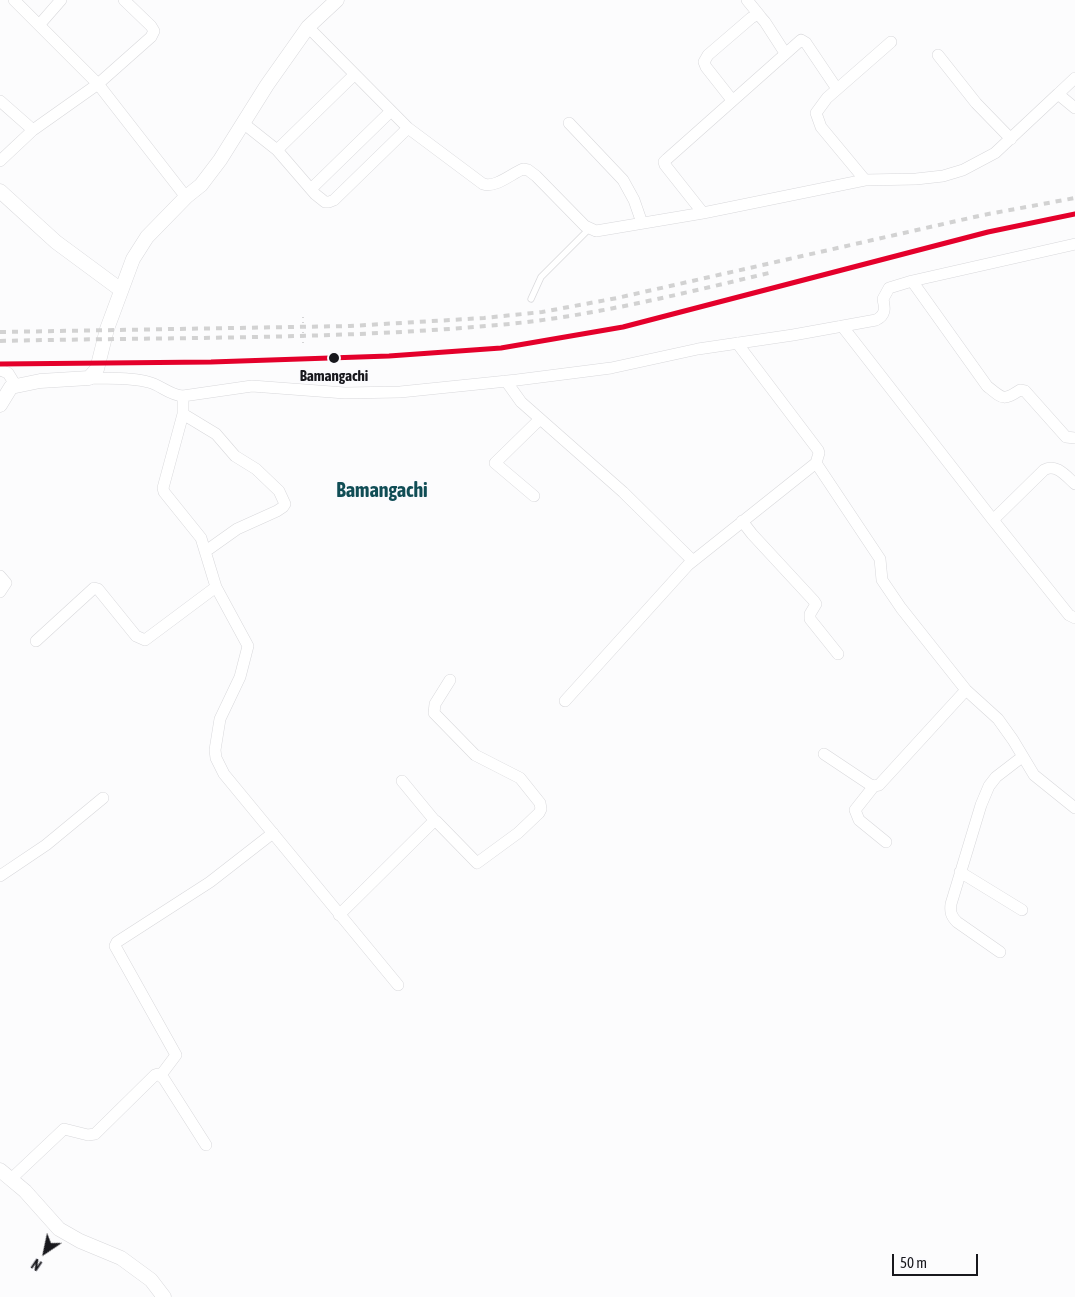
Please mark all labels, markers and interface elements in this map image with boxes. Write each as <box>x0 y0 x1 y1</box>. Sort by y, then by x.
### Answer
marker: Bamangachi <box>327 351 341 365</box>
place label: Bamangachi <box>300 367 368 385</box>
district label: Bamangachi <box>336 479 428 503</box>
north arrow <box>20 1227 70 1277</box>
scale bar <box>895 1244 981 1276</box>
text: 50 m <box>900 1254 927 1271</box>
text: N <box>29 1255 45 1273</box>

